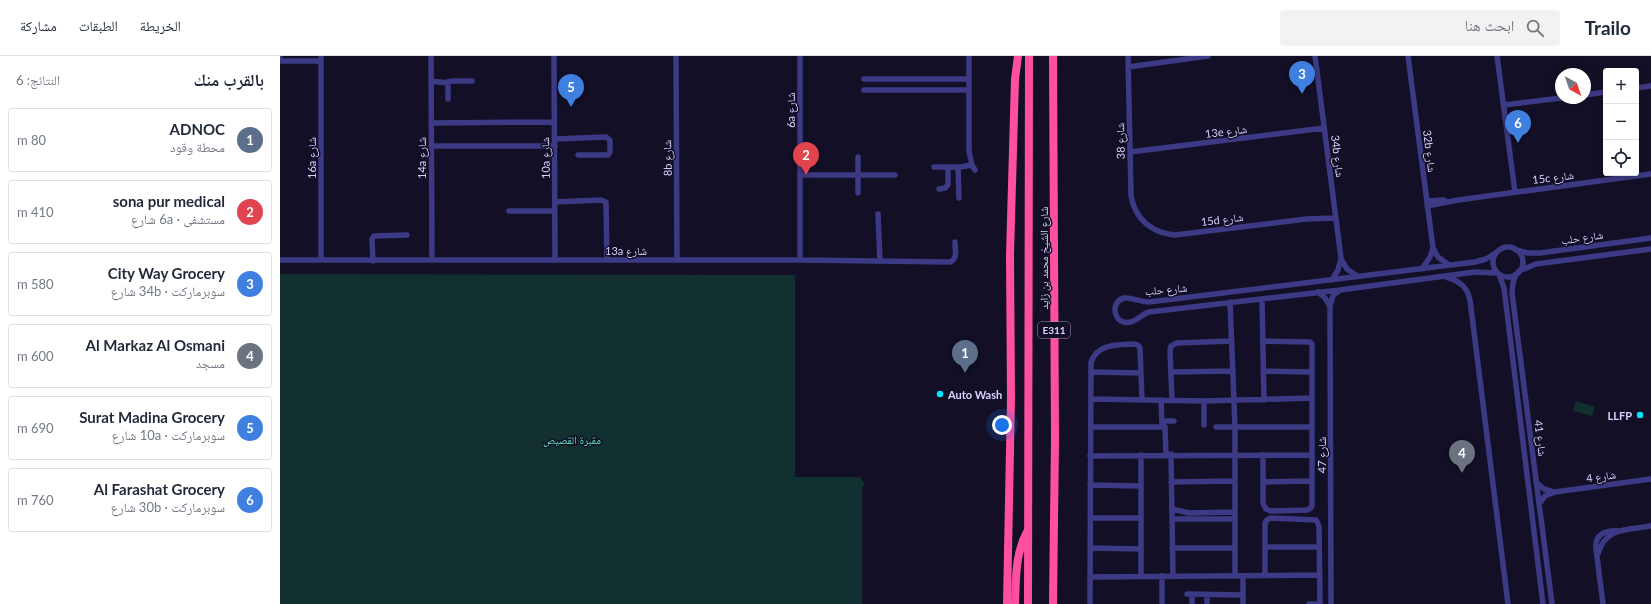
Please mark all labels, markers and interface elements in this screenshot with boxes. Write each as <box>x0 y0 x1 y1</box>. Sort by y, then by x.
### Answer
search box <box>1280 10 1560 46</box>
text: ابحث هنا <box>1465 16 1514 34</box>
text: Trailo <box>1584 16 1631 39</box>
text: مشاركة <box>20 17 57 34</box>
text: الطبقات <box>79 17 118 34</box>
text: الخريطة <box>140 17 181 34</box>
icon: search <box>1524 17 1546 39</box>
pin: 3 <box>1289 61 1315 94</box>
north arrow <box>1555 68 1591 104</box>
map controls <box>1603 68 1639 176</box>
button: + <box>1603 68 1639 104</box>
text: بالقرب منك <box>194 69 264 90</box>
text: النتائج: 6 <box>16 72 60 88</box>
pin: 5 <box>558 74 584 107</box>
street label: 6a شارع <box>784 92 798 128</box>
button: − <box>1603 104 1639 140</box>
pin: 6 <box>1505 110 1531 143</box>
text: ADNOC <box>170 120 225 138</box>
street label: 13e شارع <box>1204 122 1248 141</box>
street label: شارع 38 <box>1113 123 1128 159</box>
street label: 32b شارع <box>1420 129 1439 173</box>
text: 80 m <box>17 132 46 148</box>
text: 1 <box>246 132 254 148</box>
street label: 34b شارع <box>1328 134 1347 178</box>
street label: 16a شارع <box>305 137 319 179</box>
street label: 14a شارع <box>415 137 429 179</box>
street label: 10a شارع <box>538 137 553 179</box>
text: محطة وقود <box>170 139 225 155</box>
street label: 8b شارع <box>660 140 675 176</box>
button: locate <box>1603 140 1639 176</box>
pin: 2 <box>793 142 819 175</box>
street label: 15c شارع <box>1531 168 1575 187</box>
text: sona pur medical <box>113 192 225 210</box>
text: 410 m <box>17 204 54 220</box>
text: 2 <box>246 204 254 220</box>
street label: شارع الشيخ محمد بن زايد <box>1037 206 1051 310</box>
street label: 15d شارع <box>1200 210 1244 229</box>
text: مستشفى · 6a شارع <box>131 211 225 227</box>
street label: شارع حلب <box>1560 228 1604 247</box>
street label: 13a شارع <box>605 244 647 258</box>
text: City Way Grocery <box>108 264 225 282</box>
text: 580 m <box>17 276 54 292</box>
text: 3 <box>246 276 254 292</box>
street label: شارع حلب <box>1144 281 1188 298</box>
text: سوبرماركت · 34b شارع <box>111 283 225 299</box>
road number: E311 <box>1038 322 1070 338</box>
text: Al Markaz Al Osmani <box>86 336 225 354</box>
pin: 1 <box>952 340 978 373</box>
text: 600 m <box>17 348 54 364</box>
text: 4 <box>246 348 254 364</box>
text: مسجد <box>196 355 225 371</box>
place label: Auto Wash <box>947 388 1002 401</box>
marker: Auto Wash <box>935 389 945 399</box>
text: Surat Madina Grocery <box>79 408 225 426</box>
place label: LLFP <box>1608 409 1632 422</box>
marker: LLFP <box>1635 410 1645 420</box>
your location <box>992 415 1012 435</box>
street label: شارع 41 <box>1531 419 1550 457</box>
text: 690 m <box>17 420 54 436</box>
text: 5 <box>246 420 254 436</box>
text: سوبرماركت · 10a شارع <box>112 427 225 443</box>
park label: مقبرة القصيص <box>543 433 601 447</box>
street label: شارع 47 <box>1315 437 1329 473</box>
pin: 4 <box>1449 440 1475 473</box>
street label: شارع 4 <box>1585 467 1617 486</box>
text: Al Farashat Grocery <box>94 480 225 498</box>
text: 760 m <box>17 492 54 508</box>
text: 6 <box>246 492 254 508</box>
text: سوبرماركت · 30b شارع <box>111 499 225 515</box>

